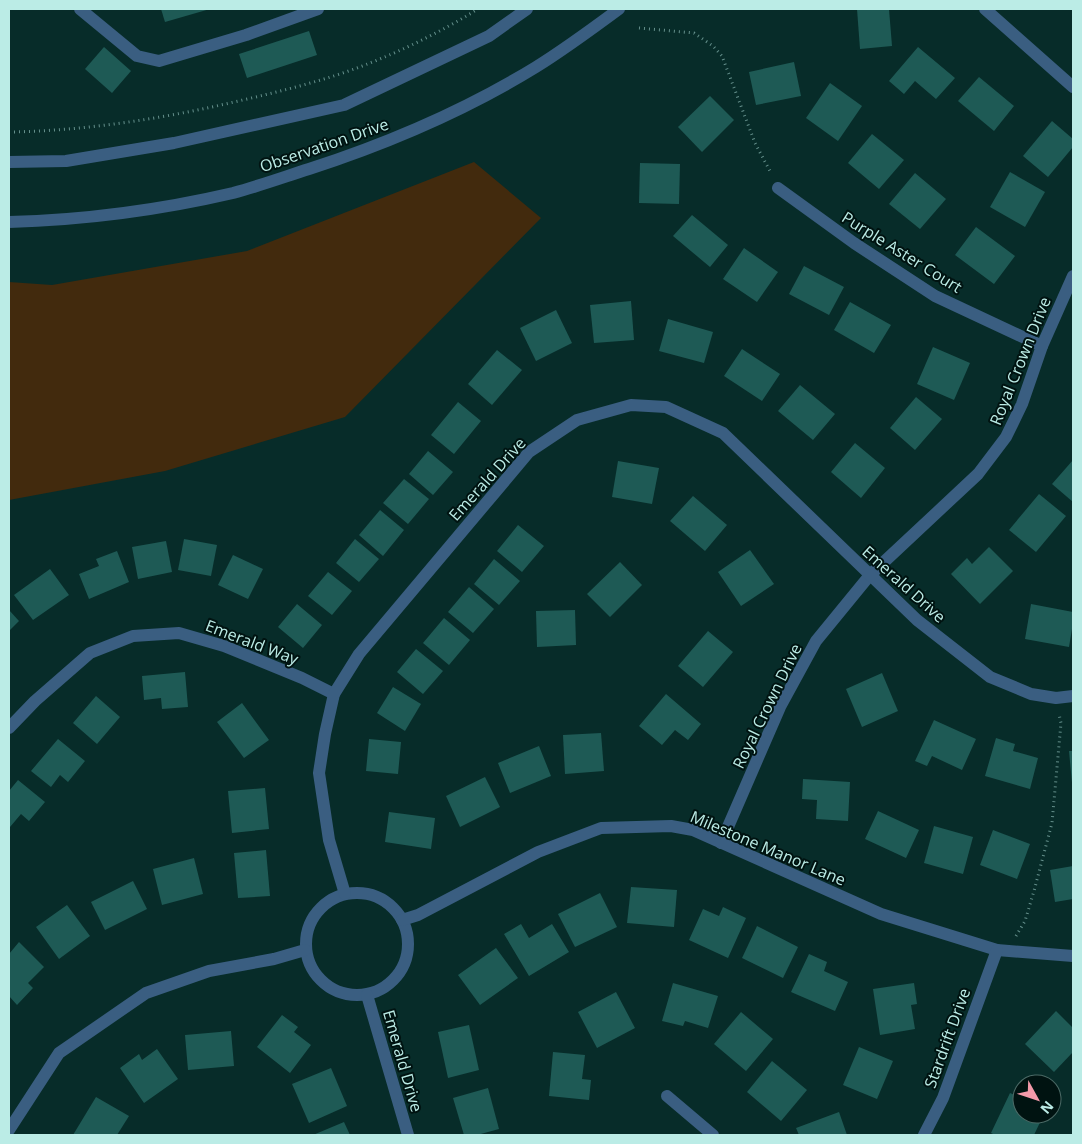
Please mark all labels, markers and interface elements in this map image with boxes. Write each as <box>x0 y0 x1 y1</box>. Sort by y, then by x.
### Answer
street label: Observation Drive <box>257 113 391 177</box>
street label: Purple Aster Court <box>838 206 967 298</box>
street label: Royal Crown Drive <box>984 294 1056 428</box>
street label: Emerald Drive <box>444 433 530 525</box>
street label: Emerald Drive <box>858 541 950 627</box>
street label: Emerald Way <box>202 614 303 670</box>
street label: Royal Crown Drive <box>727 640 807 772</box>
street label: Milestone Manor Lane <box>687 805 849 891</box>
street label: Stardrift Drive <box>919 985 975 1091</box>
street label: Emerald Drive <box>378 1007 428 1115</box>
north arrow <box>1012 1074 1062 1124</box>
text: N <box>1036 1097 1058 1118</box>

